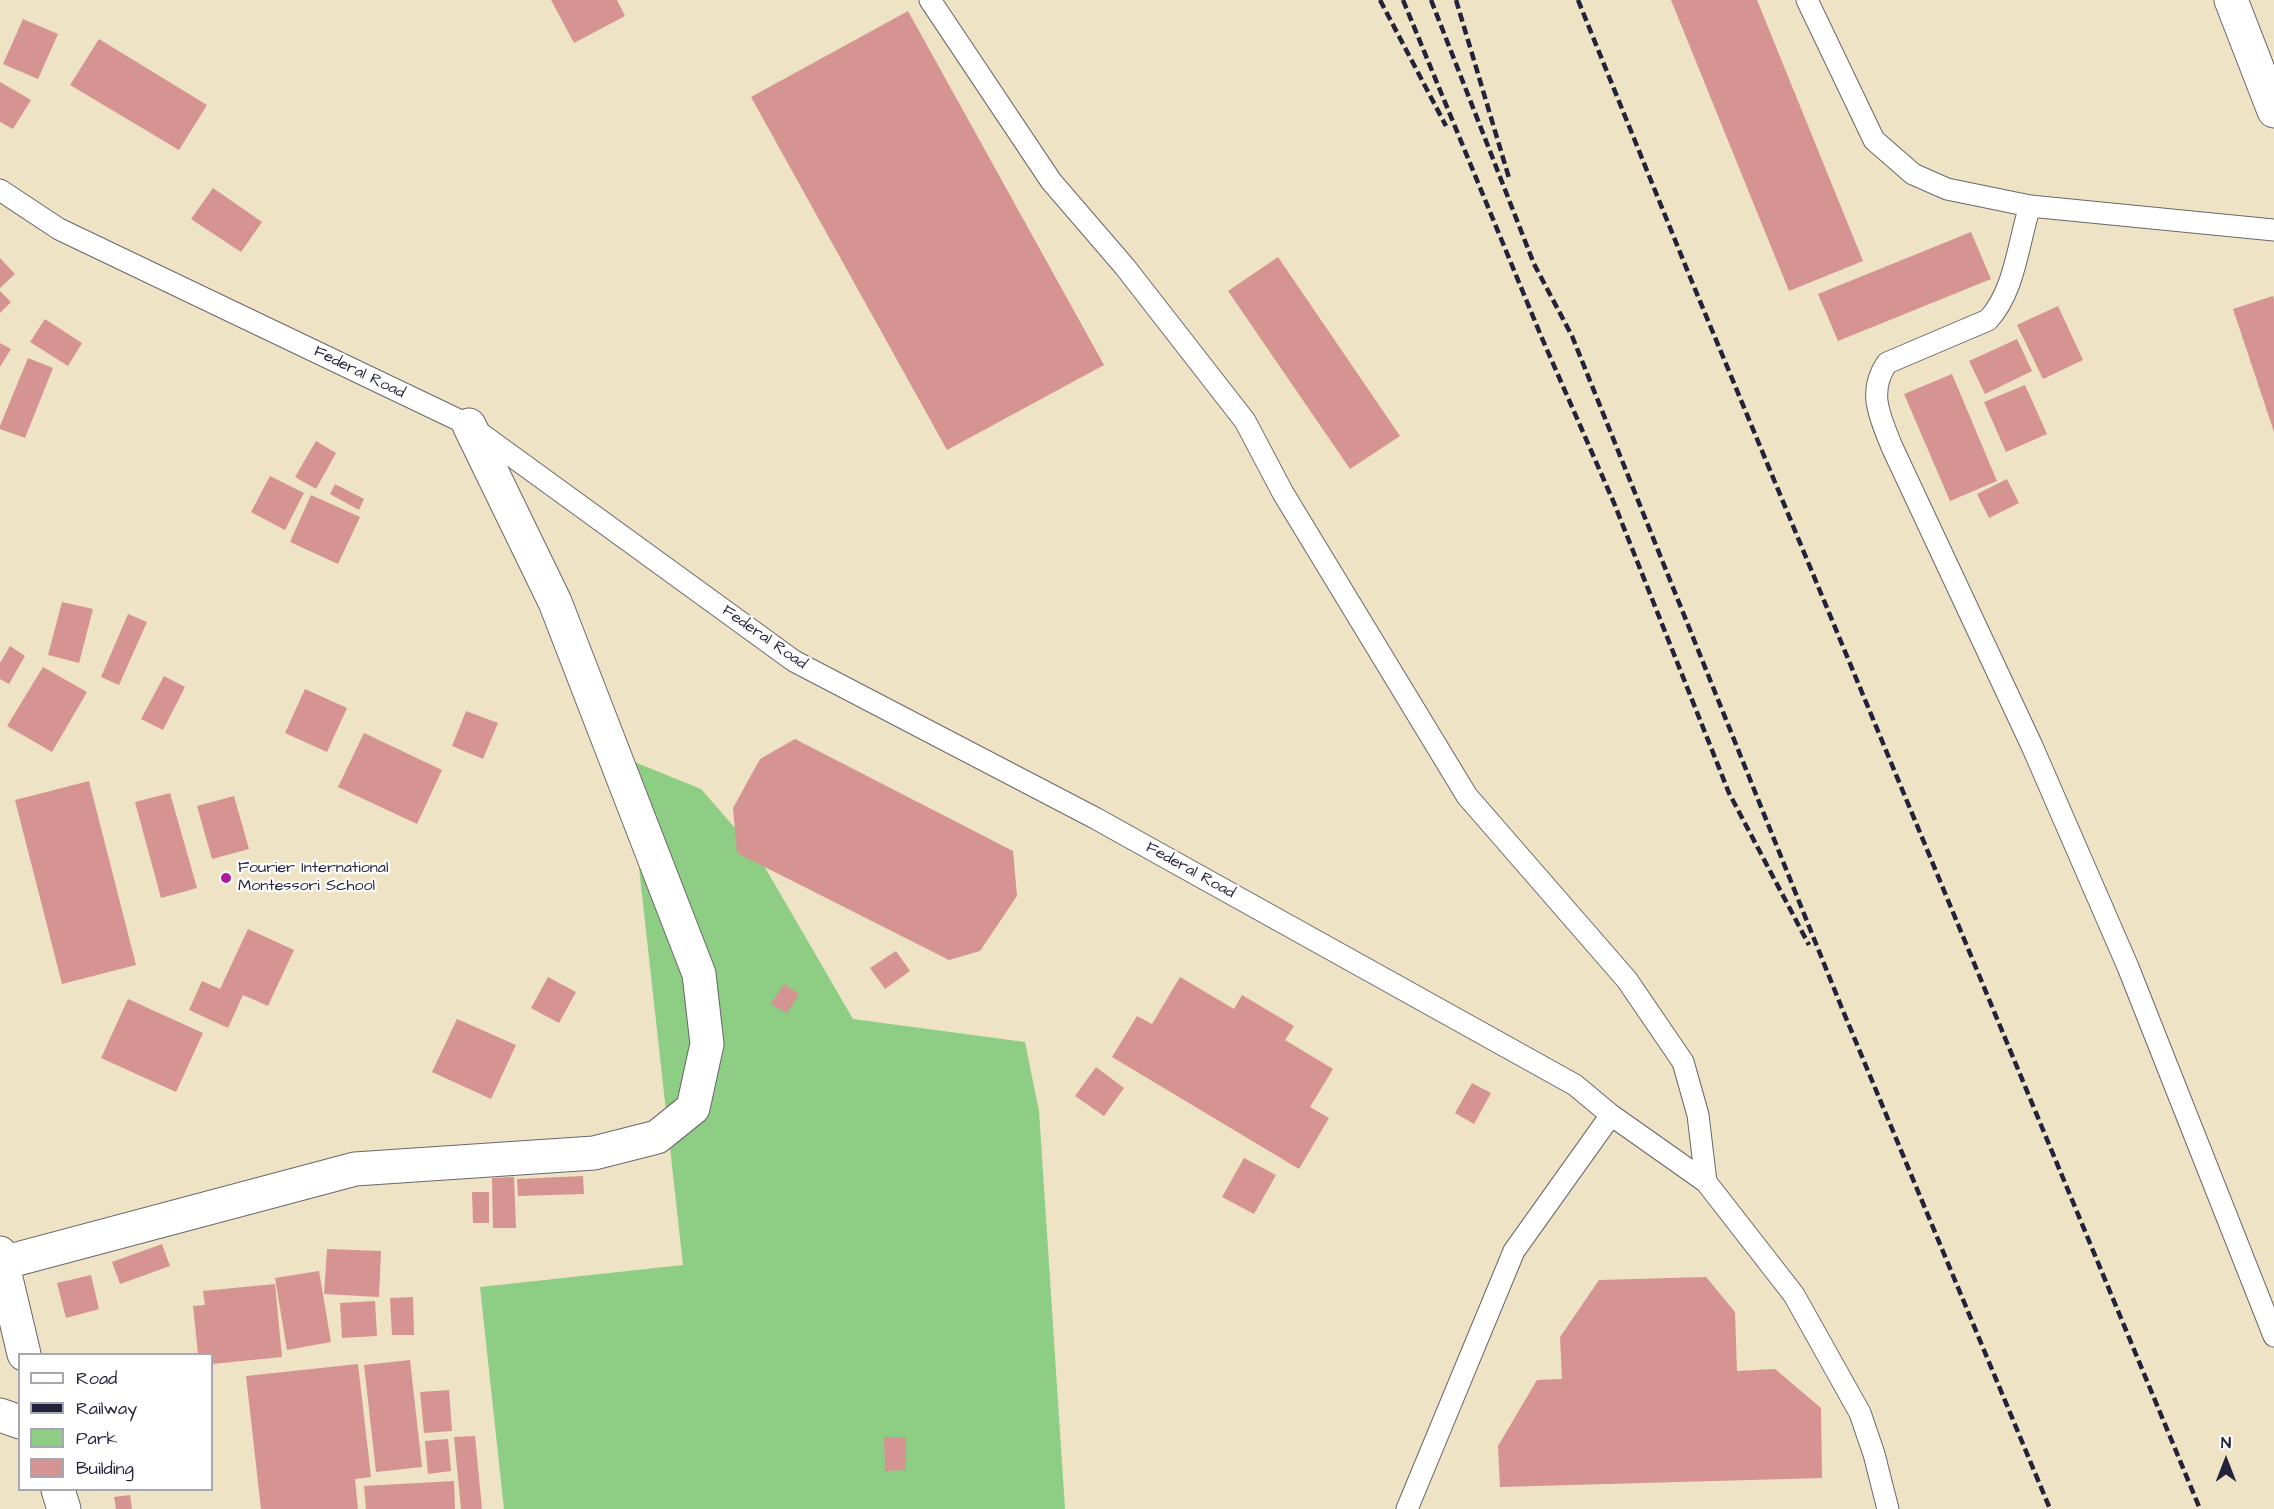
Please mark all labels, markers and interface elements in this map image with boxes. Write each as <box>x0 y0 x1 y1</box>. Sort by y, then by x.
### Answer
street label: Federal Road <box>310 343 408 403</box>
street label: Federal Road <box>718 602 810 674</box>
street label: Federal Road <box>1142 839 1238 903</box>
place label: Fourier International Montessori School <box>238 859 388 897</box>
marker: Fourier International Montessori School <box>219 871 233 885</box>
legend <box>18 1353 213 1491</box>
text: Road <box>76 1366 117 1391</box>
text: Railway <box>76 1396 137 1421</box>
text: Park <box>76 1426 118 1451</box>
north arrow <box>2196 1431 2256 1491</box>
text: N <box>2221 1432 2231 1454</box>
text: Building <box>76 1456 134 1481</box>

